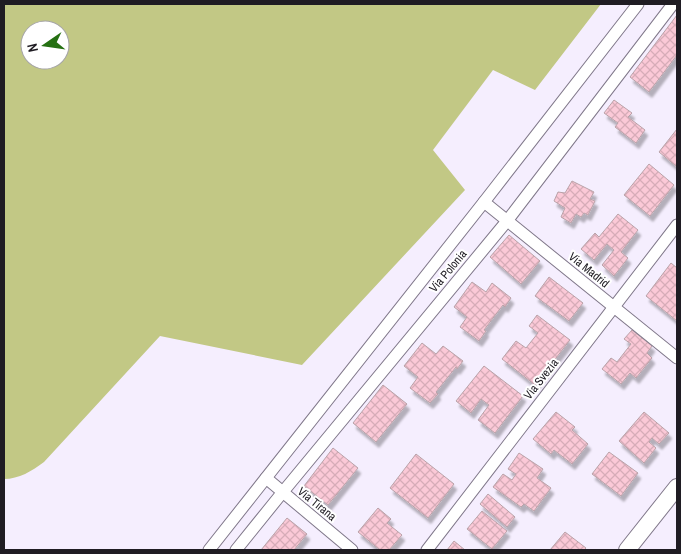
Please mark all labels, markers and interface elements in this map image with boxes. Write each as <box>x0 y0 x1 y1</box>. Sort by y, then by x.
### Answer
north arrow <box>20 20 70 70</box>
text: N <box>23 42 42 54</box>
street label: Via Polonia <box>426 246 471 296</box>
street label: Via Madrid <box>565 249 613 291</box>
street label: Via Svezia <box>520 355 562 403</box>
street label: Via Tirana <box>294 483 340 525</box>

